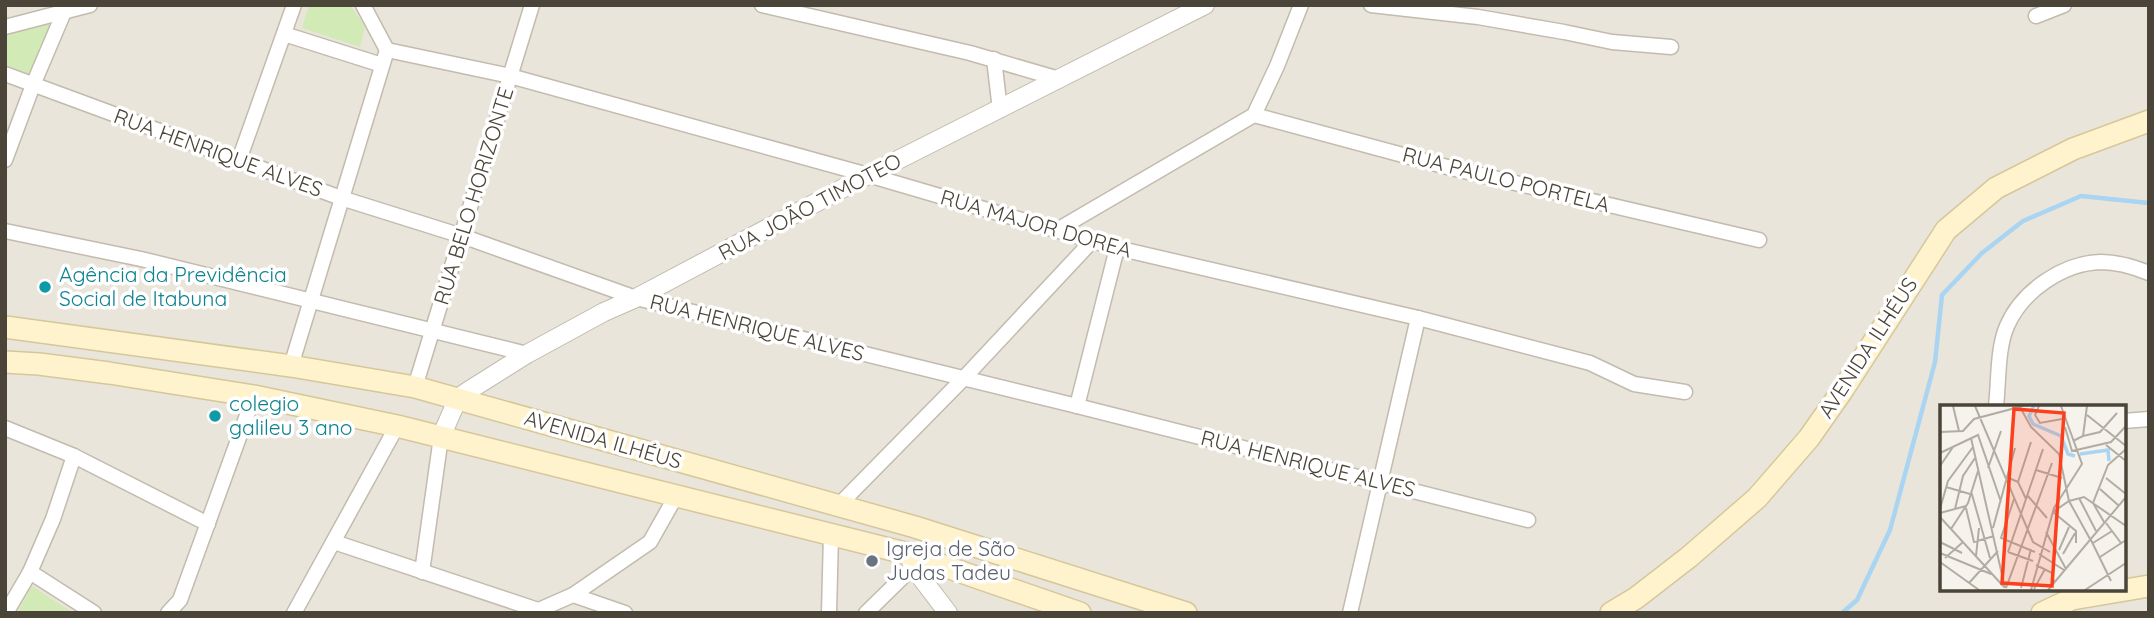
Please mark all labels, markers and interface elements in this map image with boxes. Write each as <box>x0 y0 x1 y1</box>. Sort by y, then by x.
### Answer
street label: RUA BELO HORIZONTE <box>428 84 519 308</box>
street label: RUA HENRIQUE ALVES <box>111 102 326 202</box>
street label: RUA PAULO PORTELA <box>1400 141 1613 217</box>
street label: RUA JOÃO TIMOTEO <box>714 147 905 265</box>
street label: RUA MAJOR DOREA <box>938 183 1135 263</box>
place label: Agência da Previdência Social de Itabuna <box>59 261 287 311</box>
street label: AVENIDA ILHÉUS <box>1812 272 1922 423</box>
marker: Agência da Previdência Social de Itabuna <box>37 279 53 295</box>
street label: RUA HENRIQUE ALVES <box>647 288 867 366</box>
place label: colegio galileu 3 ano <box>229 390 353 440</box>
street label: AVENIDA ILHÉUS <box>522 404 685 474</box>
inset map <box>1940 405 2126 590</box>
marker: colegio galileu 3 ano <box>207 408 223 424</box>
street label: RUA HENRIQUE ALVES <box>1198 424 1418 502</box>
place label: Igreja de São Judas Tadeu <box>886 535 1016 585</box>
marker: Igreja de São Judas Tadeu <box>864 553 880 569</box>

